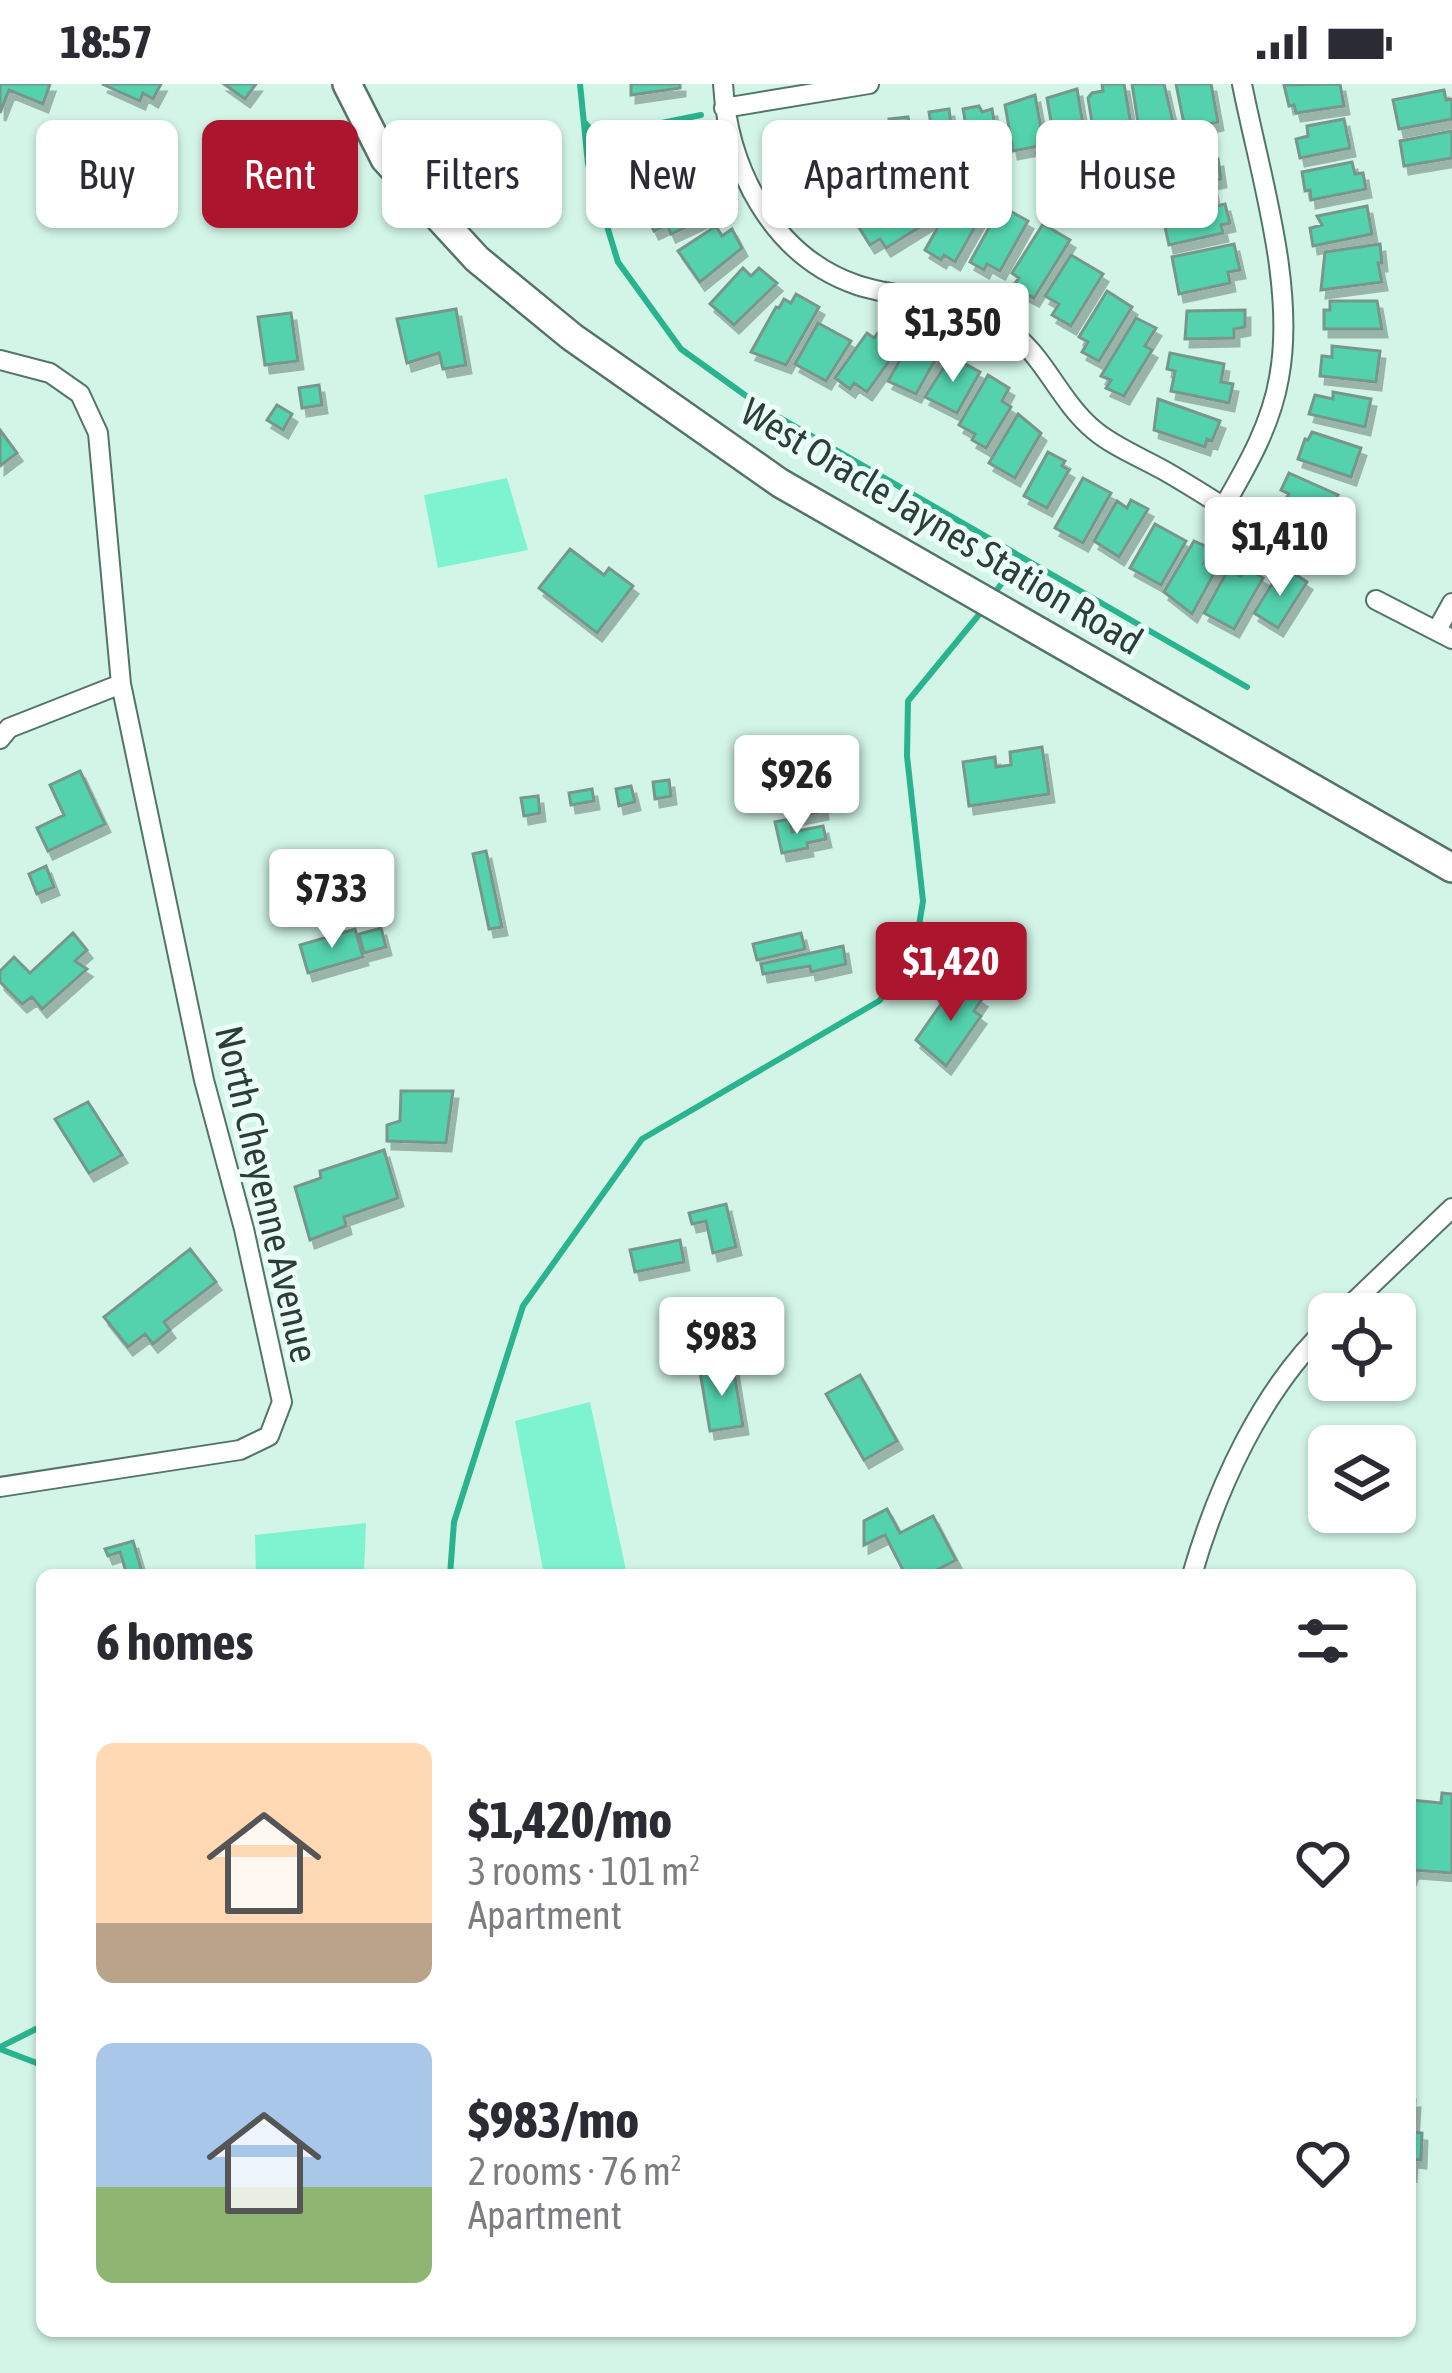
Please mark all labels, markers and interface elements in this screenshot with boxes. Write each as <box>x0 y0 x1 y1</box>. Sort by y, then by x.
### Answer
text: 18:57 <box>60 16 153 68</box>
chip: Buy <box>36 120 178 228</box>
chip: Rent <box>202 120 358 228</box>
chip: Filters <box>382 120 562 228</box>
chip: New <box>586 120 738 228</box>
chip: Apartment <box>762 120 1012 228</box>
chip: House <box>1036 120 1218 228</box>
pin: $1,350 <box>855 283 1051 385</box>
text: $1,350 <box>905 300 1001 344</box>
street label: West Oracle Jaynes Station Road <box>734 389 1150 663</box>
pin: $1,410 <box>1182 497 1378 599</box>
text: $1,410 <box>1232 514 1328 558</box>
pin: $926 <box>726 735 868 837</box>
text: $926 <box>761 752 833 796</box>
pin: $733 <box>261 849 403 951</box>
text: $733 <box>296 866 368 910</box>
pin: $1,420 <box>853 922 1049 1024</box>
text: $1,420 <box>903 939 999 983</box>
street label: North Cheyenne Avenue <box>207 1021 327 1367</box>
map controls <box>1308 1293 1416 1533</box>
button: locate <box>1308 1293 1416 1401</box>
pin: $983 <box>651 1297 793 1399</box>
text: $983 <box>686 1314 758 1358</box>
button: layers <box>1308 1425 1416 1533</box>
icon: filters <box>1290 1608 1356 1674</box>
text: 6 homes <box>96 1612 254 1671</box>
text: $1,420/mo <box>468 1790 672 1849</box>
icon: home <box>192 1791 336 1935</box>
icon: heart <box>1290 1830 1356 1896</box>
text: 3 rooms · 101 m² <box>468 1849 700 1893</box>
text: Apartment <box>468 1893 622 1937</box>
text: $983/mo <box>468 2090 639 2149</box>
icon: home <box>192 2091 336 2235</box>
icon: heart <box>1290 2130 1356 2196</box>
text: 2 rooms · 76 m² <box>468 2149 682 2193</box>
text: Apartment <box>468 2193 622 2237</box>

